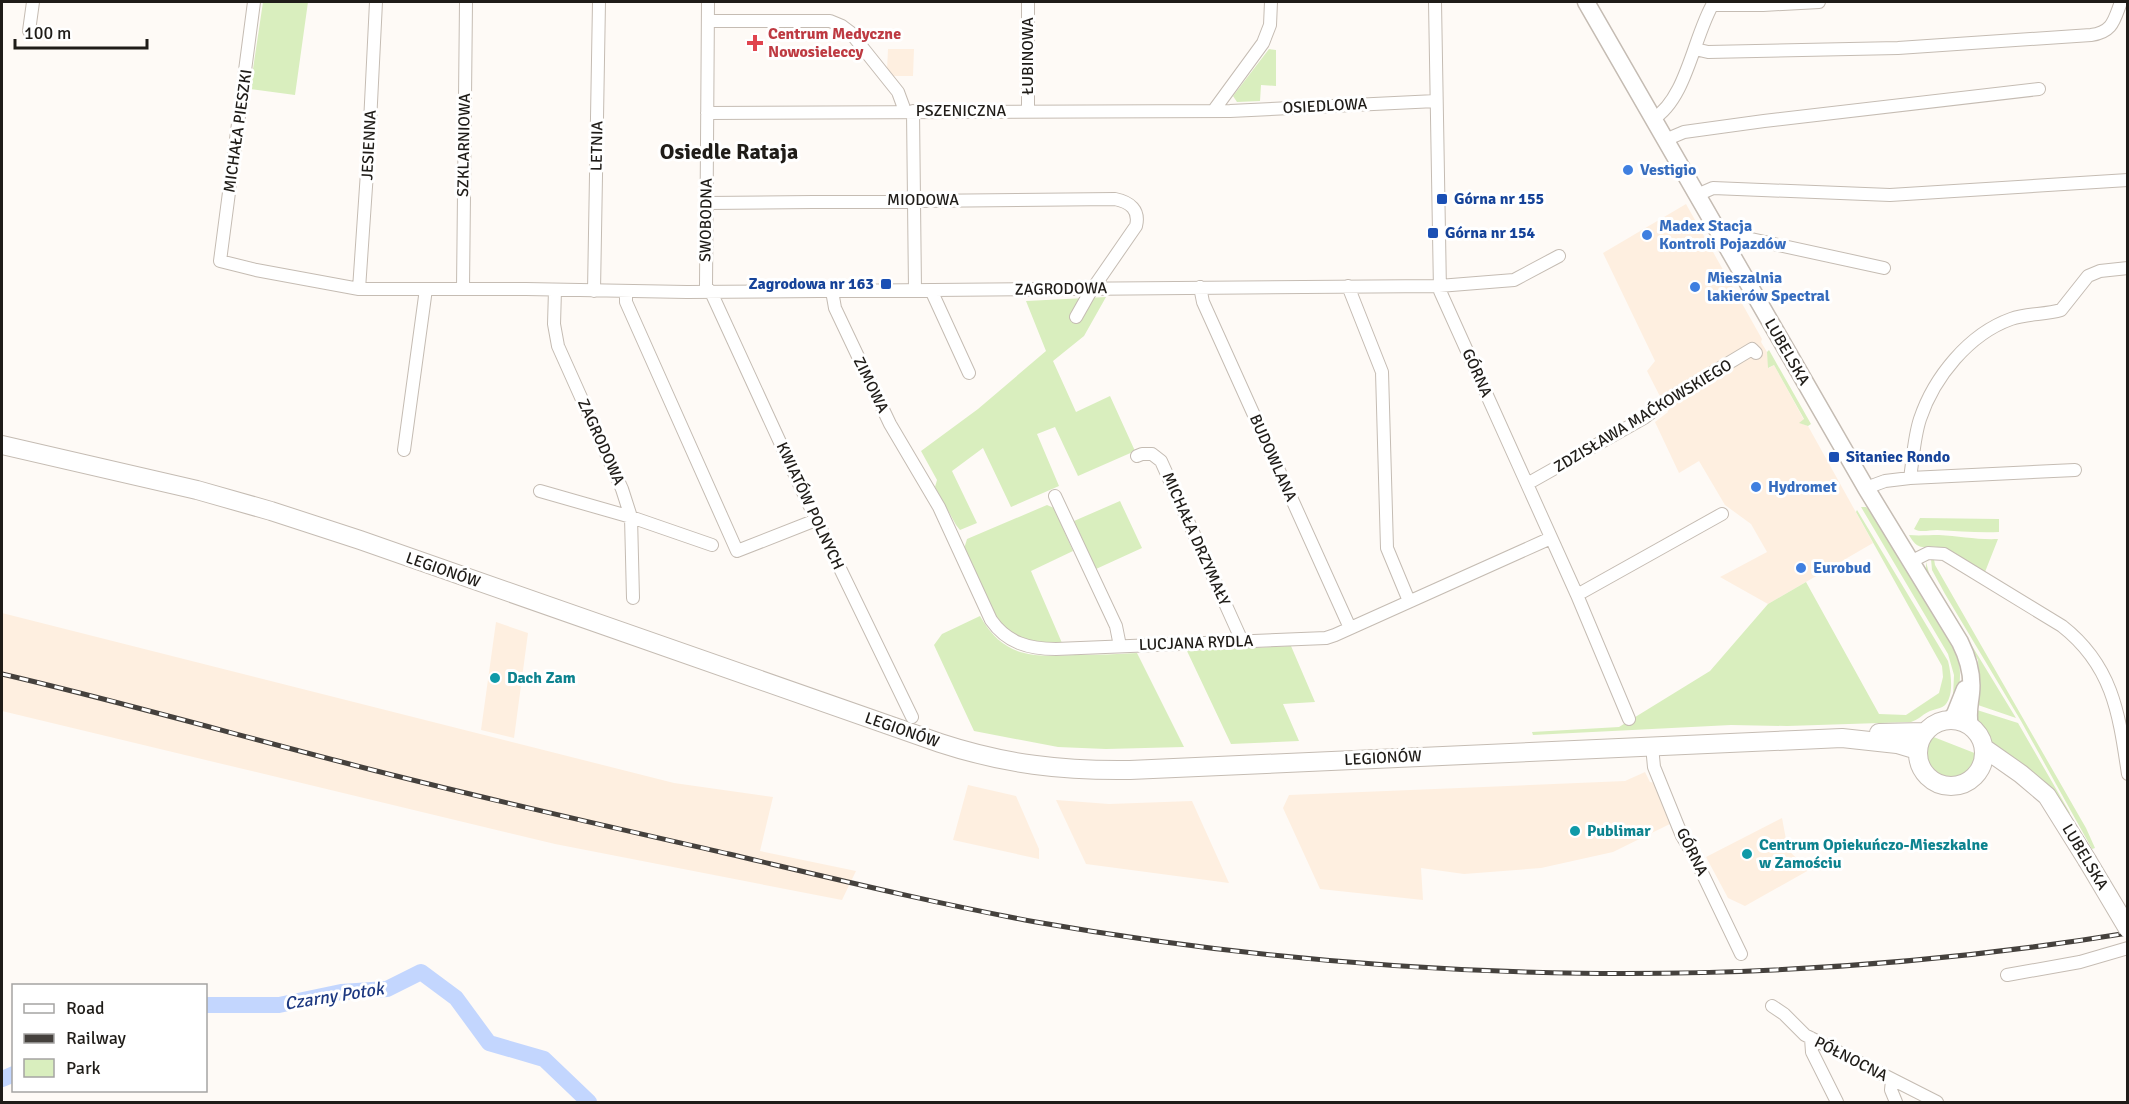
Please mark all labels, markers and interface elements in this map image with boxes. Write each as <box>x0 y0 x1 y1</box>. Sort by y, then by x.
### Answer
scale bar <box>15 12 147 50</box>
street label: ŁUBINOWA <box>1018 17 1038 95</box>
text: 100 m <box>24 22 71 44</box>
place label: Centrum Medyczne Nowosieleccy <box>768 24 901 62</box>
marker: Centrum Medyczne Nowosieleccy <box>746 34 764 52</box>
street label: MICHAŁA PIESZKI <box>219 68 257 194</box>
street label: SZKLARNIOWA <box>453 93 475 197</box>
street label: OSIEDLOWA <box>1282 94 1368 118</box>
street label: PSZENICZNA <box>916 101 1007 121</box>
street label: JESIENNA <box>357 109 381 181</box>
street label: LETNIA <box>587 120 607 171</box>
district label: Osiedle Rataja <box>660 138 798 165</box>
place label: Vestigio <box>1640 160 1696 180</box>
marker: Vestigio <box>1621 163 1635 177</box>
street label: SWOBODNA <box>695 178 717 262</box>
place label: Górna nr 155 <box>1454 189 1544 209</box>
street label: MIODOWA <box>887 190 959 210</box>
marker: Górna nr 155 <box>1435 192 1449 206</box>
place label: Madex Stacja Kontroli Pojazdów <box>1659 216 1787 254</box>
place label: Górna nr 154 <box>1445 223 1536 243</box>
marker: Górna nr 154 <box>1426 226 1440 240</box>
marker: Madex Stacja Kontroli Pojazdów <box>1640 228 1654 242</box>
place label: Mieszalnia lakierów Spectral <box>1707 268 1830 306</box>
place label: Zagrodowa nr 163 <box>748 274 874 294</box>
marker: Zagrodowa nr 163 <box>879 277 893 291</box>
street label: ZAGRODOWA <box>1015 278 1108 300</box>
marker: Mieszalnia lakierów Spectral <box>1688 280 1702 294</box>
street label: LUBELSKA <box>1760 315 1814 389</box>
street label: GÓRNA <box>1457 346 1497 401</box>
street label: ZIMOWA <box>849 354 893 417</box>
street label: ZDZISŁAWA MAĆKOWSKIEGO <box>1550 355 1736 477</box>
street label: ZAGRODOWA <box>573 396 629 489</box>
street label: BUDOWLANA <box>1245 411 1301 505</box>
street label: KWIATÓW POLNYCH <box>772 439 848 573</box>
place label: Sitaniec Rondo <box>1846 447 1950 467</box>
marker: Sitaniec Rondo <box>1827 450 1841 464</box>
street label: MICHAŁA DRZYMAŁY <box>1158 469 1234 609</box>
place label: Hydromet <box>1768 477 1837 497</box>
marker: Hydromet <box>1749 480 1763 494</box>
street label: LEGIONÓW <box>403 548 483 592</box>
place label: Eurobud <box>1813 558 1872 578</box>
marker: Eurobud <box>1794 561 1808 575</box>
street label: LUCJANA RYDLA <box>1138 631 1254 655</box>
place label: Dach Zam <box>507 668 576 688</box>
marker: Dach Zam <box>488 671 502 685</box>
street label: LEGIONÓW <box>862 708 942 752</box>
street label: LEGIONÓW <box>1344 746 1423 770</box>
street label: LUBELSKA <box>2057 820 2113 894</box>
place label: Publimar <box>1587 821 1651 841</box>
marker: Publimar <box>1568 824 1582 838</box>
street label: GÓRNA <box>1672 825 1712 880</box>
place label: Centrum Opiekuńczo-Mieszkalne w Zamościu <box>1759 835 1988 873</box>
marker: Centrum Opiekuńczo-Mieszkalne w Zamościu <box>1740 847 1754 861</box>
water label: Czarny Potok <box>283 977 387 1015</box>
legend <box>12 984 207 1092</box>
text: Road <box>66 997 105 1019</box>
text: Railway <box>66 1027 127 1049</box>
street label: PÓŁNOCNA <box>1811 1032 1891 1086</box>
text: Park <box>66 1057 101 1079</box>

